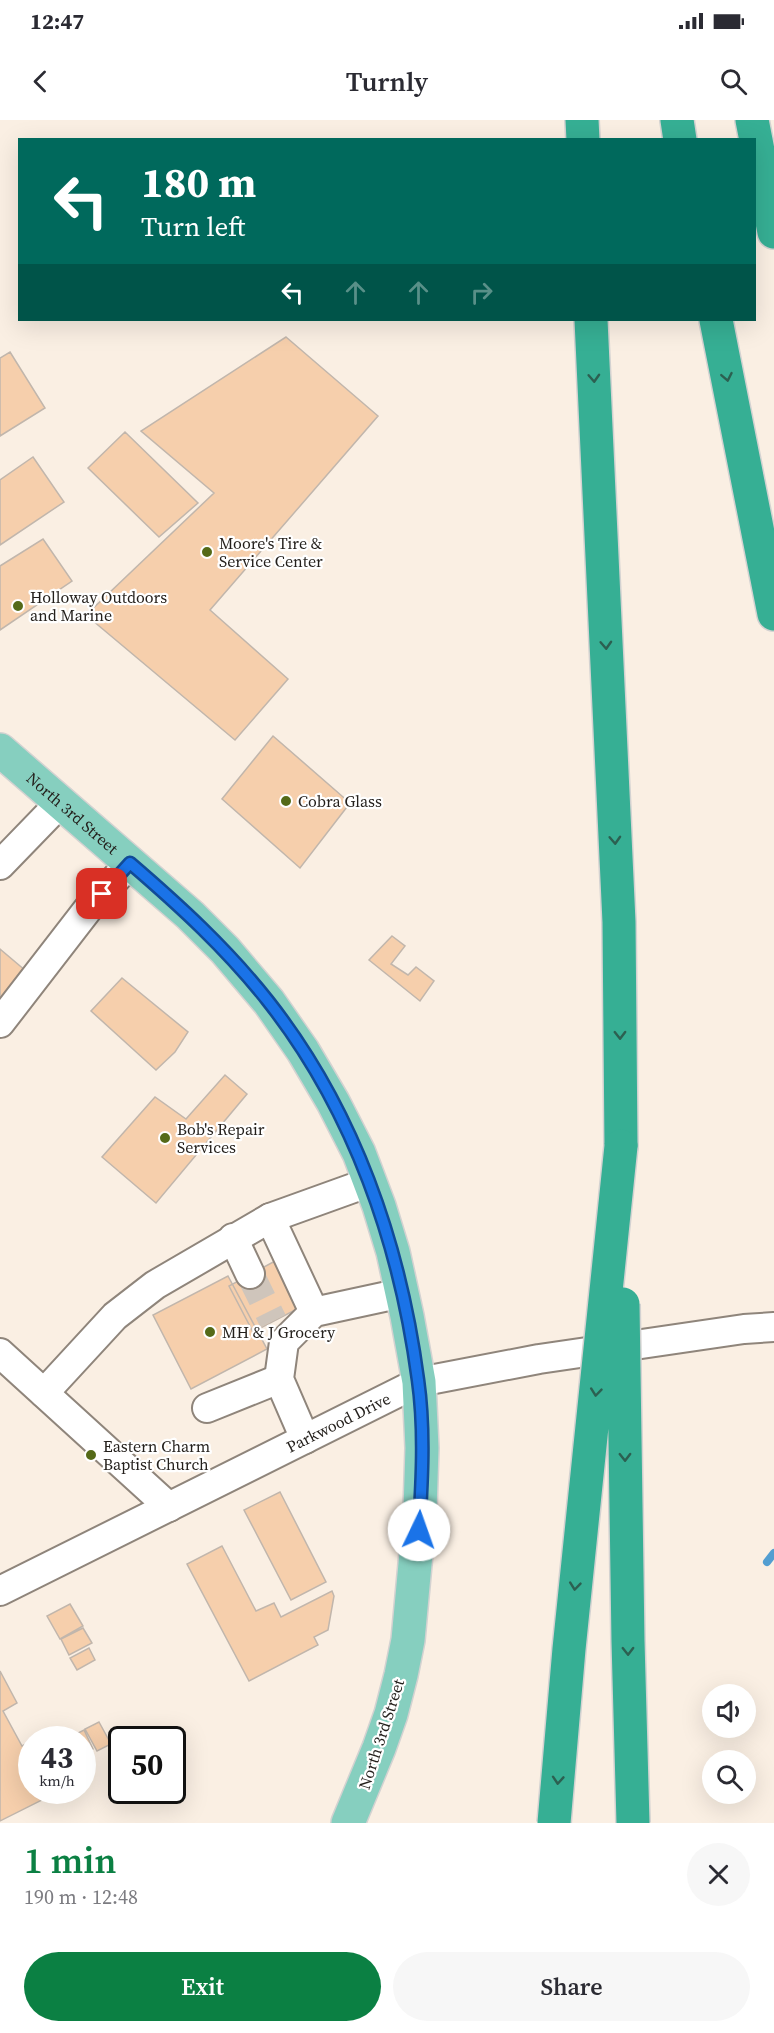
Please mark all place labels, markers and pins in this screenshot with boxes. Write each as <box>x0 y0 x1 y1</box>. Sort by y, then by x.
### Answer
place label: Moore's Tire & Service Center <box>219 532 323 572</box>
marker: Moore's Tire & Service Center <box>200 545 214 559</box>
place label: Holloway Outdoors and Marine <box>30 586 167 626</box>
marker: Holloway Outdoors and Marine <box>11 599 25 613</box>
place label: Cobra Glass <box>298 790 382 812</box>
marker: Cobra Glass <box>279 794 293 808</box>
pin <box>76 868 127 919</box>
place label: Bob's Repair Services <box>177 1118 265 1158</box>
marker: Bob's Repair Services <box>158 1131 172 1145</box>
place label: MH & J Grocery <box>222 1321 336 1343</box>
marker: MH & J Grocery <box>203 1325 217 1339</box>
place label: Eastern Charm Baptist Church <box>103 1435 210 1475</box>
marker: Eastern Charm Baptist Church <box>84 1448 98 1462</box>

